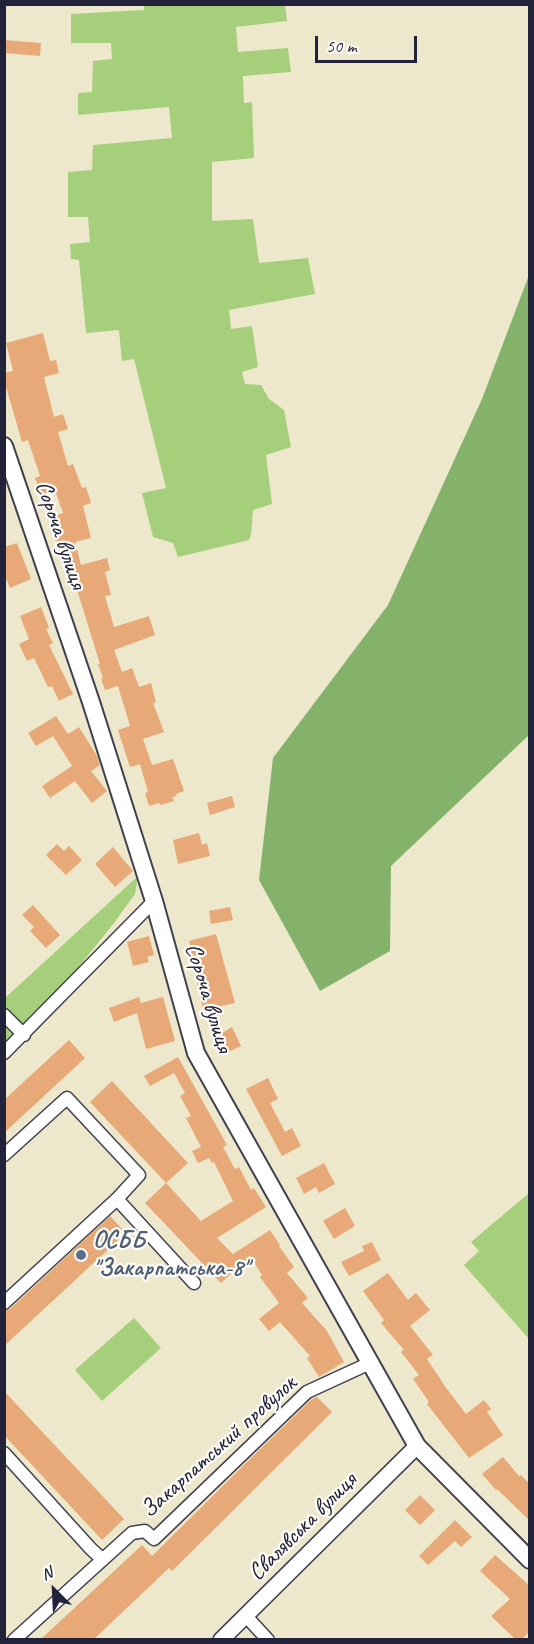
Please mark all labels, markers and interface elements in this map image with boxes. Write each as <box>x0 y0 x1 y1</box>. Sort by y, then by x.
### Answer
scale bar <box>318 24 420 62</box>
text: 50 m <box>326 35 357 57</box>
street label: Сороча вулиця <box>28 477 92 593</box>
street label: Сороча вулиця <box>178 940 238 1056</box>
place label: ОСББ "Закарпатська-8" <box>93 1227 249 1283</box>
marker: ОСББ "Закарпатська-8" <box>74 1248 88 1262</box>
street label: Закарпатський провулок <box>135 1370 303 1524</box>
street label: Свалявська вулиця <box>243 1467 363 1587</box>
north arrow <box>24 1560 84 1620</box>
text: N <box>38 1562 55 1585</box>

